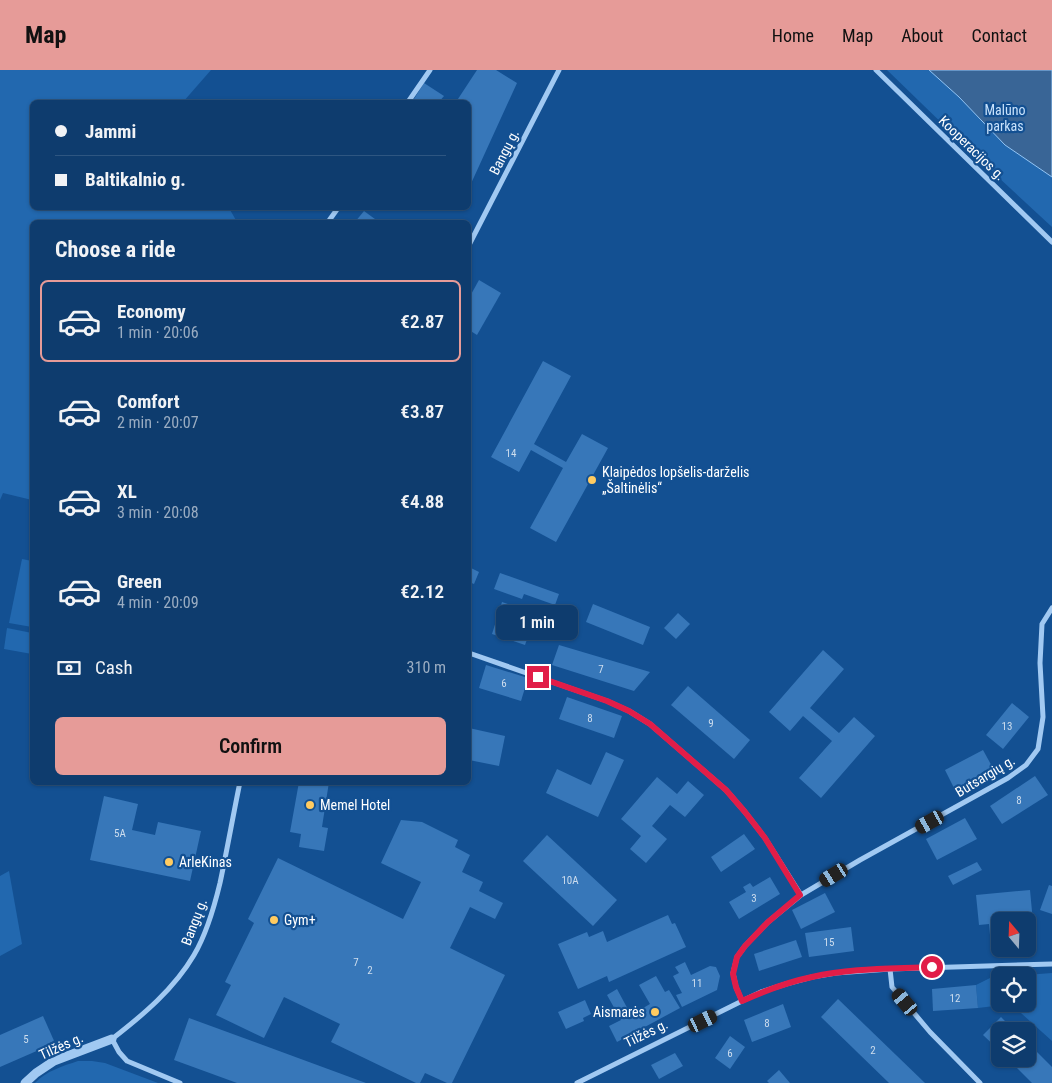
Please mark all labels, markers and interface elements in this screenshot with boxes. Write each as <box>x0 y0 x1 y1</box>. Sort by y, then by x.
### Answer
text: Map <box>25 21 66 49</box>
text: Home <box>772 25 814 46</box>
text: Map <box>842 25 873 46</box>
text: About <box>901 25 943 46</box>
text: Contact <box>971 25 1027 46</box>
park label: Malūno parkas <box>984 102 1026 134</box>
street label: Kooperacijos g. <box>936 112 1008 184</box>
text: Jammi <box>85 120 136 143</box>
street label: Bangų g. <box>486 127 522 177</box>
text: Baltikalnio g. <box>85 168 186 191</box>
text: Choose a ride <box>55 237 176 262</box>
icon: car <box>57 299 102 344</box>
text: Economy <box>117 300 186 323</box>
text: €2.87 <box>400 310 444 333</box>
text: 1 min · 20:06 <box>117 323 199 342</box>
icon: car <box>57 389 102 434</box>
text: Comfort <box>117 390 180 413</box>
text: €3.87 <box>400 400 444 423</box>
text: 2 min · 20:07 <box>117 413 199 432</box>
house number: 14 <box>506 447 517 460</box>
place label: Klaipėdos lopšelis-darželis „Šaltinėlis“ <box>602 464 750 496</box>
marker: Klaipėdos lopšelis-darželis „Šaltinėlis“ <box>586 474 598 486</box>
icon: car <box>57 479 102 524</box>
text: XL <box>117 480 137 503</box>
text: €4.88 <box>400 490 444 513</box>
text: 3 min · 20:08 <box>117 503 199 522</box>
icon: car <box>57 569 102 614</box>
text: Green <box>117 570 162 593</box>
text: €2.12 <box>400 580 444 603</box>
text: 4 min · 20:09 <box>117 593 199 612</box>
callout: 1 min <box>497 604 579 640</box>
text: 1 min <box>519 613 555 632</box>
icon: cash <box>55 654 83 682</box>
text: Cash <box>95 656 133 679</box>
text: 310 m <box>407 658 446 677</box>
house number: 7 <box>598 663 604 676</box>
route end <box>527 666 549 688</box>
house number: 6 <box>501 677 507 690</box>
house number: 8 <box>587 712 593 725</box>
button: Confirm <box>55 717 446 775</box>
house number: 9 <box>708 717 714 730</box>
house number: 13 <box>1002 720 1012 733</box>
street label: Butsargių g. <box>952 752 1018 800</box>
house number: 8 <box>1016 794 1022 807</box>
place label: Memel Hotel <box>320 797 390 813</box>
marker: Memel Hotel <box>304 799 316 811</box>
car <box>913 808 946 836</box>
house number: 5A <box>114 827 127 840</box>
place label: ArleKinas <box>179 854 232 870</box>
marker: ArleKinas <box>163 856 175 868</box>
car <box>817 861 850 889</box>
house number: 10A <box>561 874 579 887</box>
house number: 3 <box>751 892 757 905</box>
street label: Bangų g. <box>178 896 210 948</box>
place label: Gym+ <box>284 912 316 928</box>
north arrow <box>991 912 1036 958</box>
map controls <box>991 912 1036 1067</box>
marker: Gym+ <box>268 914 280 926</box>
house number: 15 <box>824 936 834 949</box>
house number: 7 <box>353 956 359 969</box>
route start <box>921 956 943 978</box>
house number: 2 <box>367 964 373 977</box>
button: locate <box>991 967 1036 1012</box>
house number: 11 <box>692 977 702 990</box>
car <box>889 986 920 1018</box>
house number: 12 <box>950 992 960 1005</box>
place label: Aismarės <box>593 1004 645 1020</box>
marker: Aismarės <box>649 1006 661 1018</box>
car <box>686 1008 719 1034</box>
street label: Tilžės g. <box>622 1016 670 1050</box>
house number: 8 <box>764 1017 770 1030</box>
button: layers <box>991 1022 1036 1067</box>
street label: Tilžės g. <box>36 1029 86 1063</box>
house number: 5 <box>23 1033 29 1046</box>
house number: 2 <box>870 1044 876 1057</box>
house number: 6 <box>727 1047 733 1060</box>

